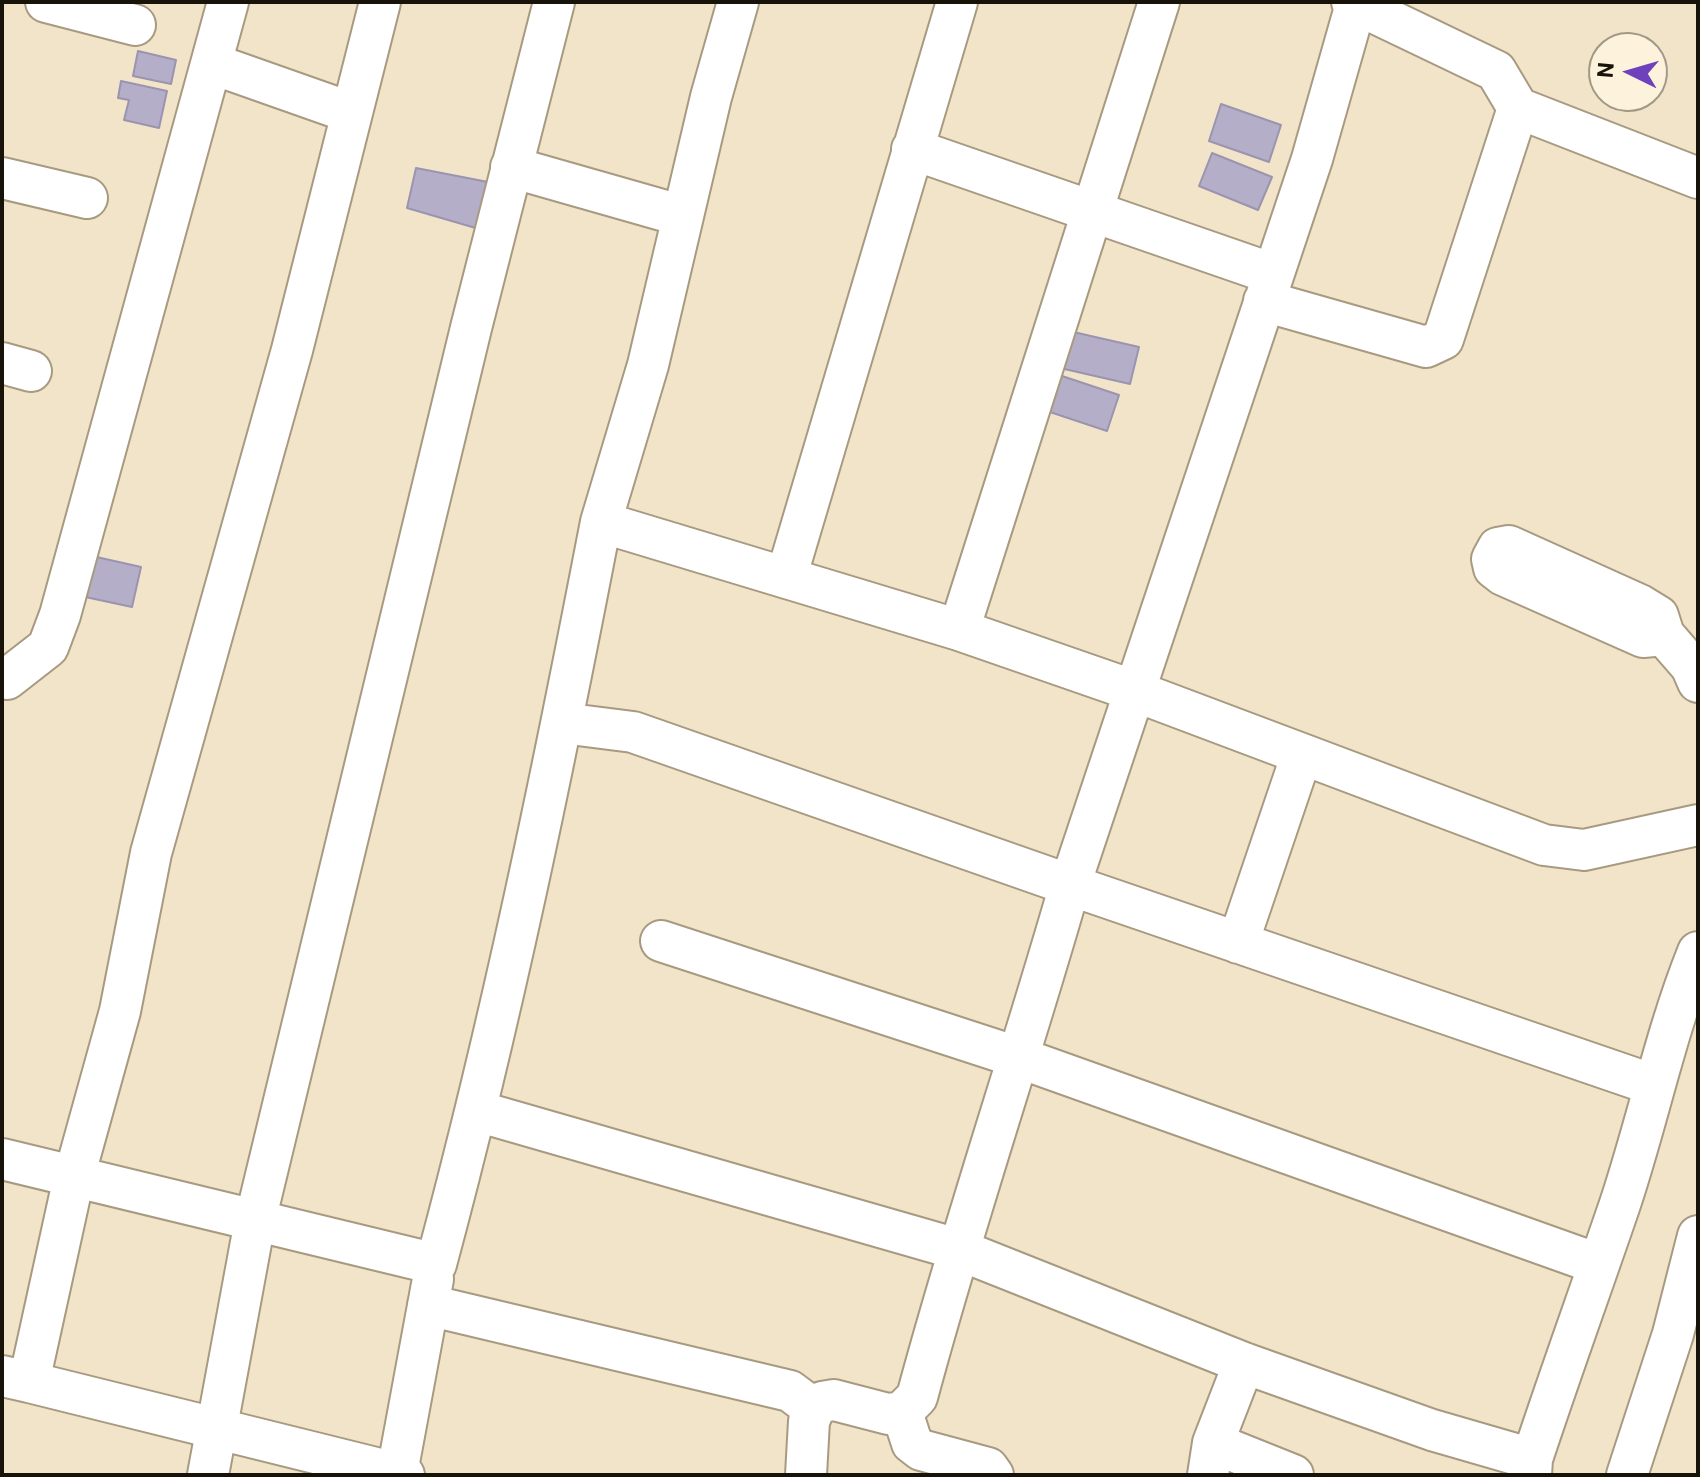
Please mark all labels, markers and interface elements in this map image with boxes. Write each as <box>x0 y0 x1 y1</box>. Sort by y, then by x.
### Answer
north arrow <box>1588 32 1668 112</box>
text: N <box>1592 61 1619 79</box>

